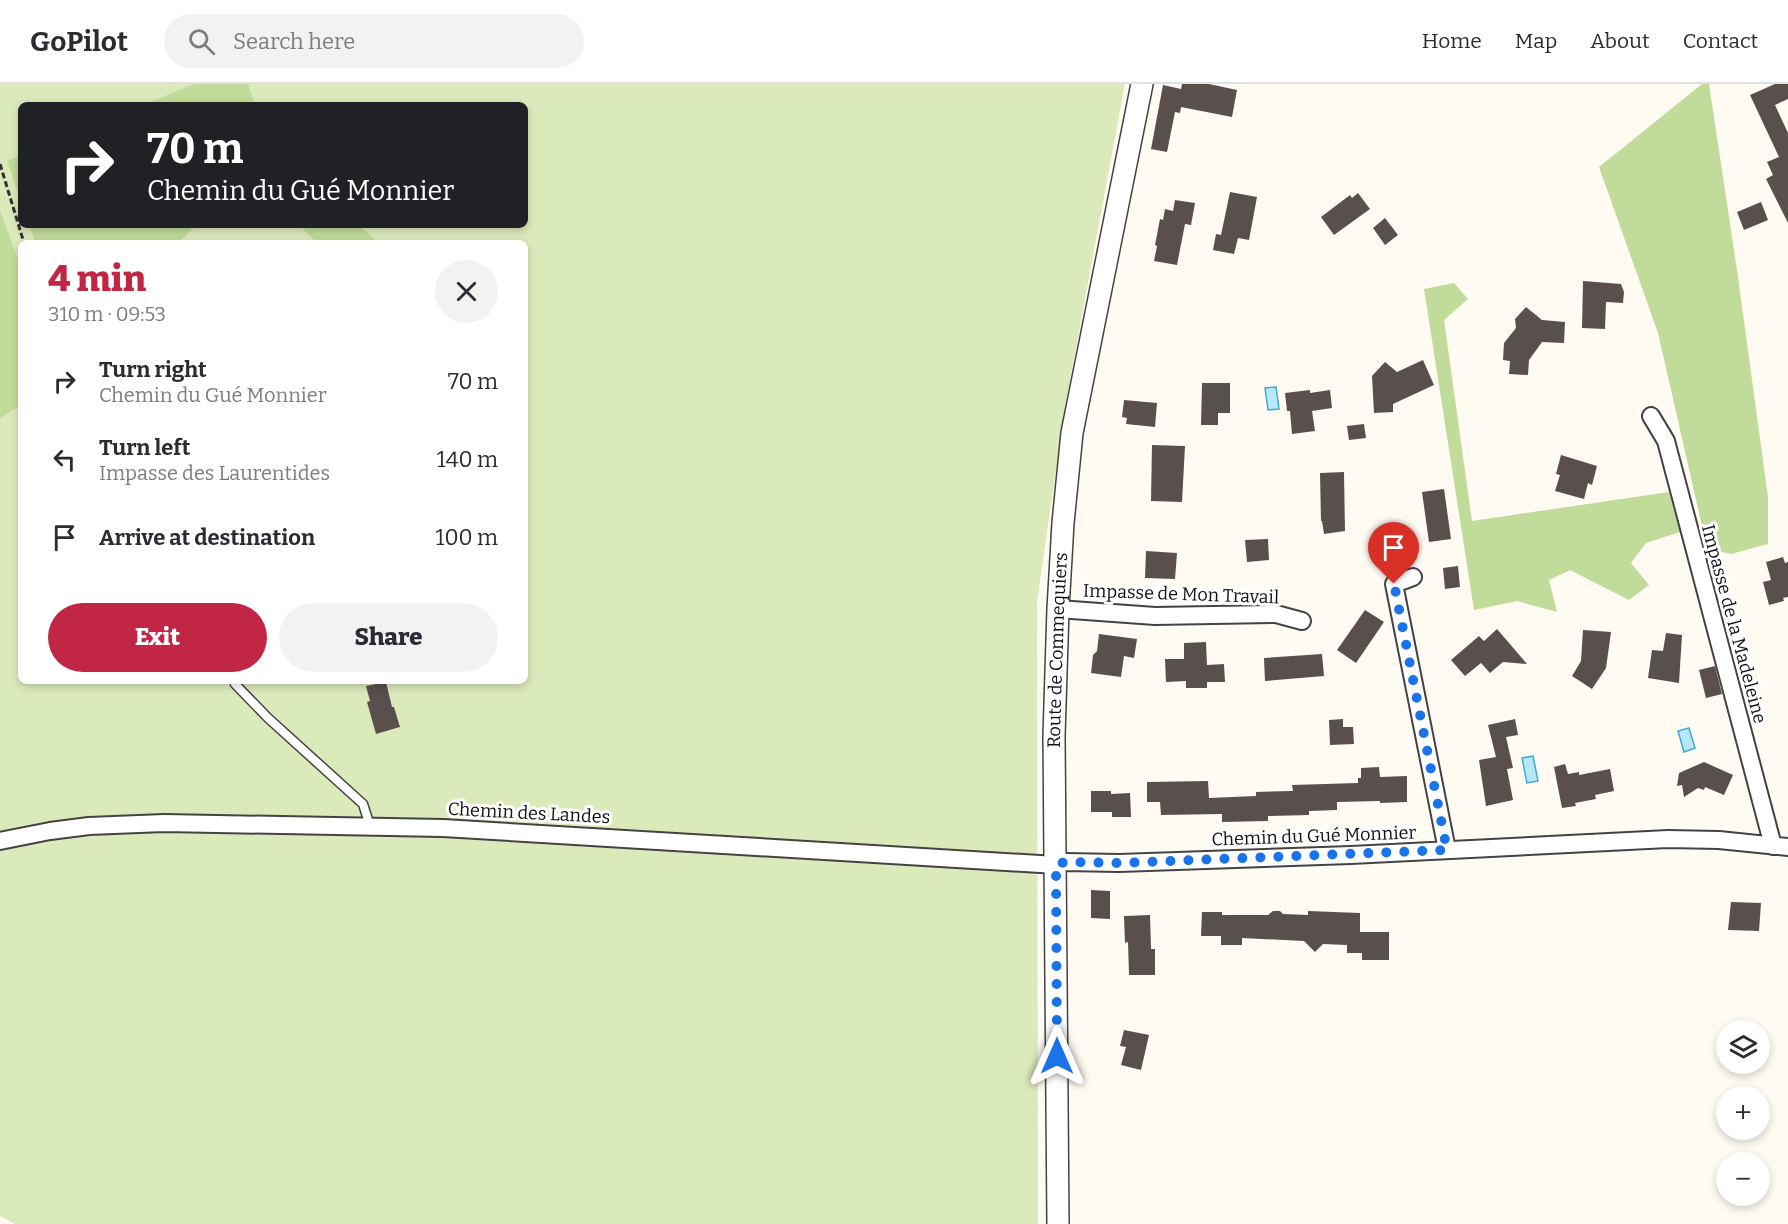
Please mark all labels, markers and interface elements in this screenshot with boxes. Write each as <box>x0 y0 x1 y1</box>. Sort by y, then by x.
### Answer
search box <box>164 14 584 68</box>
text: GoPilot <box>30 25 128 58</box>
icon: search <box>185 25 218 58</box>
text: Search here <box>233 28 355 55</box>
text: Home <box>1422 28 1482 54</box>
text: Map <box>1515 28 1557 54</box>
text: About <box>1590 28 1650 54</box>
text: Contact <box>1683 28 1758 54</box>
text: 70 m <box>147 124 243 174</box>
icon: right <box>48 126 126 204</box>
text: Chemin du Gué Monnier <box>147 175 454 207</box>
text: 4 min <box>48 257 146 301</box>
button: close <box>435 260 498 323</box>
text: 310 m · 09:53 <box>48 302 166 326</box>
text: Turn right <box>99 356 207 383</box>
icon: right <box>48 365 81 398</box>
text: 70 m <box>448 368 498 395</box>
text: Chemin du Gué Monnier <box>99 383 327 407</box>
text: Turn left <box>99 434 191 461</box>
icon: left <box>48 443 81 476</box>
text: 140 m <box>437 446 498 473</box>
text: Impasse des Laurentides <box>99 461 330 485</box>
icon: arrive <box>48 521 81 554</box>
pin <box>1368 522 1419 584</box>
street label: Impasse de la Madeleine <box>1697 522 1771 726</box>
text: Arrive at destination <box>99 524 315 551</box>
text: 100 m <box>435 524 498 551</box>
icon: arrive <box>1377 531 1410 564</box>
street label: Route de Commequiers <box>1043 552 1072 748</box>
street label: Impasse de Mon Travail <box>1082 580 1280 608</box>
button: Exit <box>48 603 267 672</box>
button: Share <box>279 603 498 672</box>
street label: Chemin des Landes <box>447 798 611 828</box>
street label: Chemin du Gué Monnier <box>1211 821 1417 851</box>
map controls <box>1716 1020 1770 1206</box>
button: layers <box>1716 1020 1770 1074</box>
position arrow <box>1025 1024 1089 1088</box>
button: + <box>1716 1086 1770 1140</box>
button: − <box>1716 1152 1770 1206</box>

